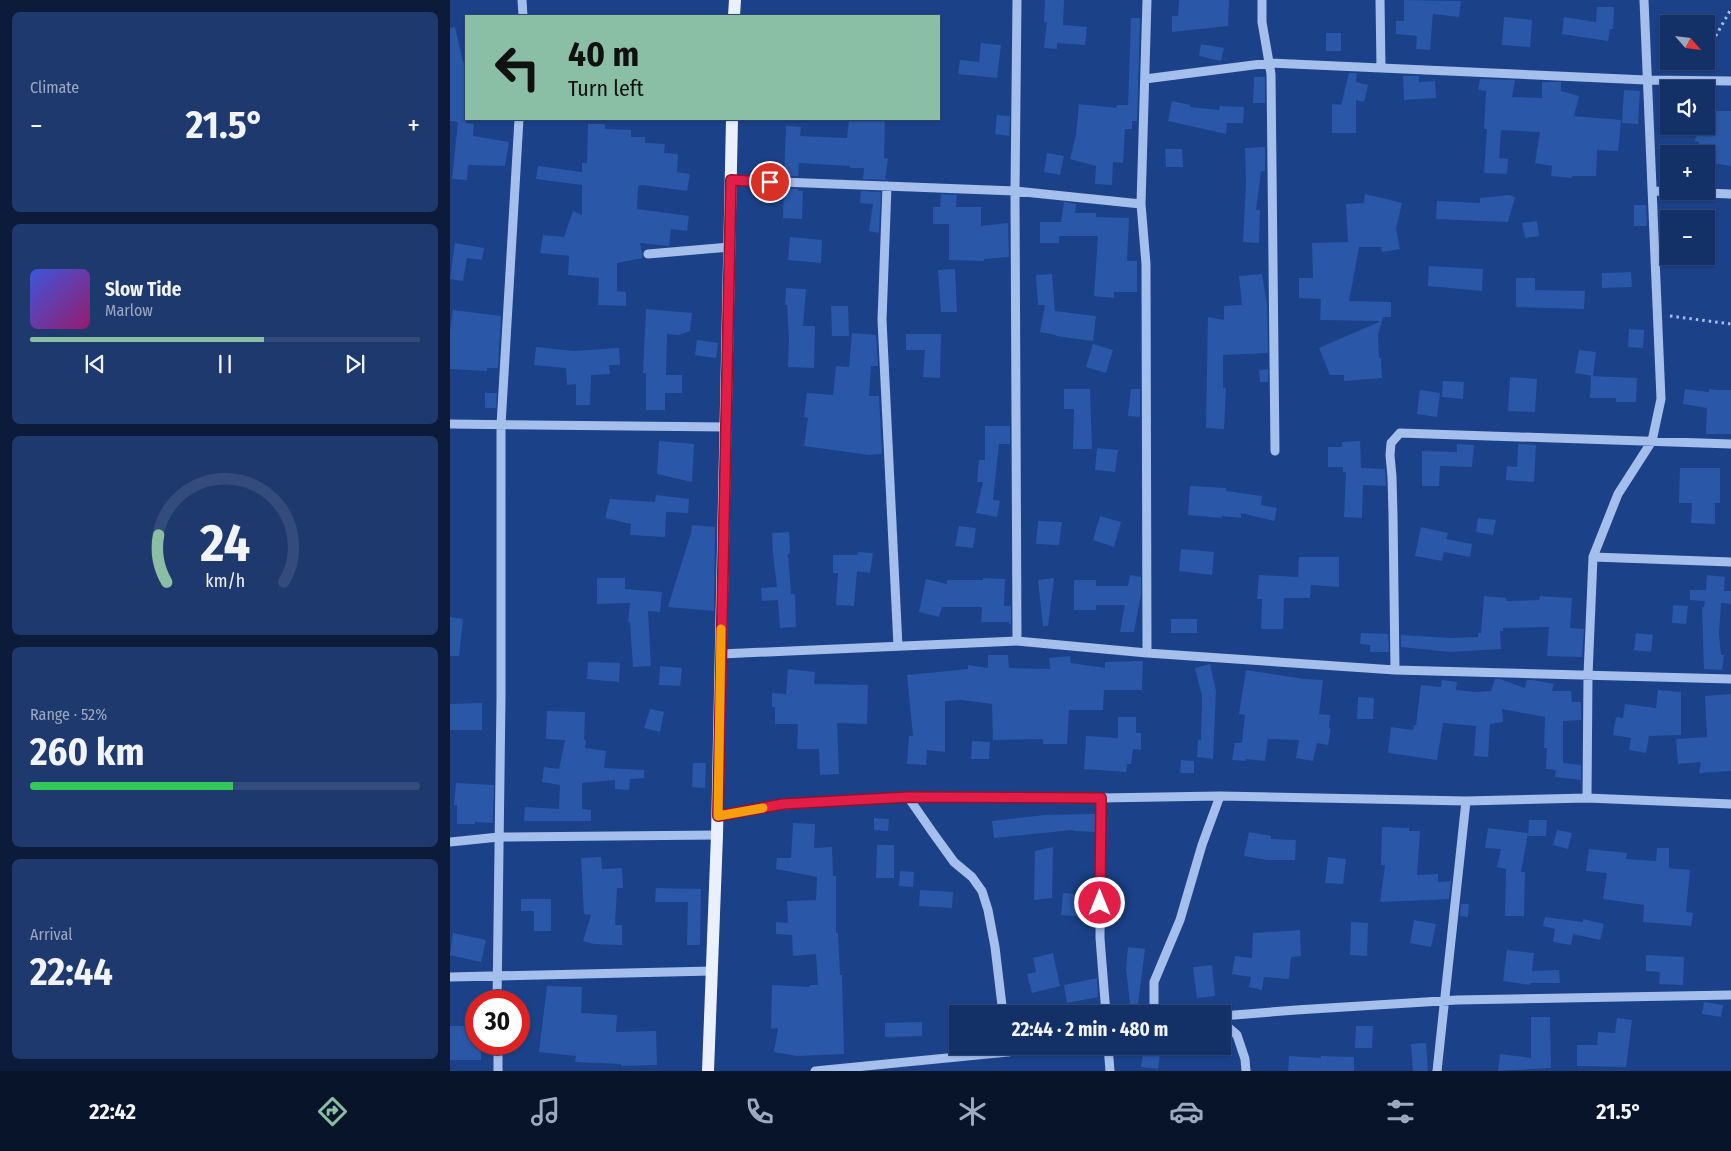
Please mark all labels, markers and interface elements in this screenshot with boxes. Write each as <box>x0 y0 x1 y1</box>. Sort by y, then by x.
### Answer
north arrow <box>1660 15 1715 70</box>
map controls <box>1660 15 1715 265</box>
text: 40 m <box>568 33 639 75</box>
icon: left <box>485 35 550 100</box>
text: Turn left <box>568 75 644 102</box>
text: Climate <box>30 78 79 97</box>
button: sound <box>1660 80 1715 135</box>
text: 21.5° <box>186 102 264 148</box>
text: − <box>30 109 43 142</box>
text: + <box>407 109 420 142</box>
button: + <box>1660 145 1715 200</box>
pin <box>749 161 791 203</box>
icon: arrive <box>756 168 784 196</box>
button: − <box>1660 210 1715 265</box>
text: Slow Tide <box>105 278 181 301</box>
text: Marlow <box>105 301 153 320</box>
icon: previous <box>81 350 109 378</box>
icon: pause <box>211 350 239 378</box>
icon: next <box>341 350 369 378</box>
text: 24 <box>199 512 250 575</box>
text: km/h <box>205 570 245 592</box>
text: Range · 52% <box>30 705 107 724</box>
text: 260 km <box>30 729 144 775</box>
position arrow <box>1073 876 1125 928</box>
text: Arrival <box>30 925 72 944</box>
text: 22:44 <box>30 949 113 995</box>
speed limit sign: 30 <box>465 990 530 1055</box>
text: 22:44 · 2 min · 480 m <box>1012 1018 1168 1041</box>
icon: directions <box>315 1094 350 1129</box>
icon: music <box>528 1094 563 1129</box>
icon: phone <box>742 1094 777 1129</box>
icon: climate <box>955 1094 990 1129</box>
icon: car <box>1169 1094 1204 1129</box>
icon: filters <box>1383 1094 1418 1129</box>
text: 22:42 <box>89 1098 136 1125</box>
text: 21.5° <box>1596 1098 1642 1125</box>

